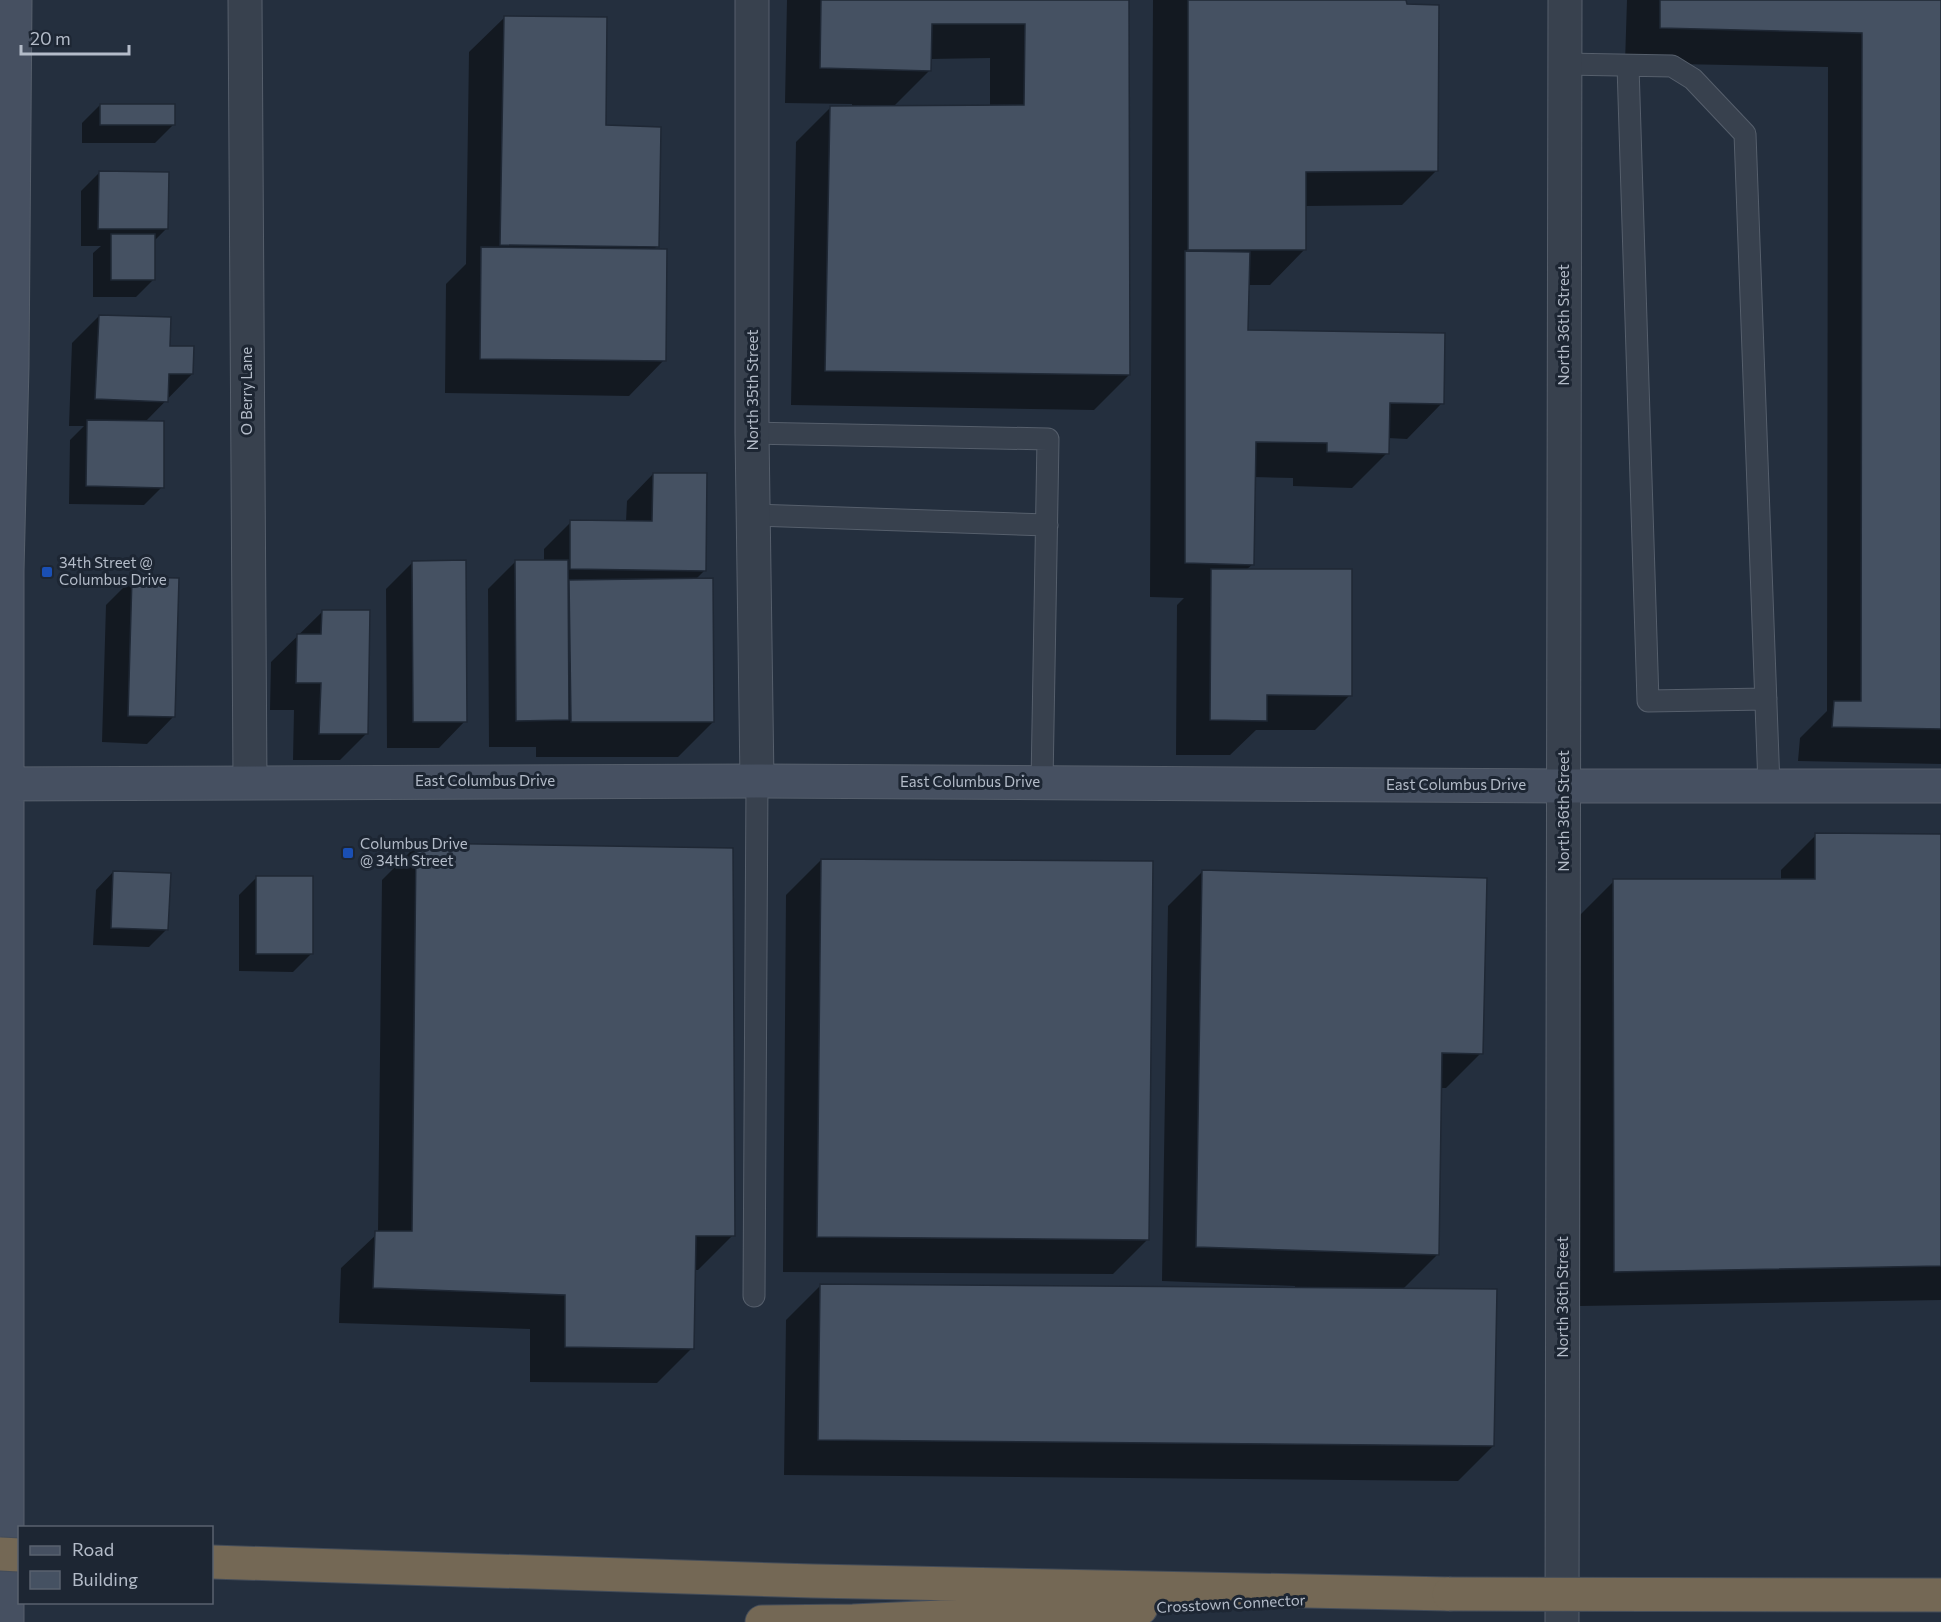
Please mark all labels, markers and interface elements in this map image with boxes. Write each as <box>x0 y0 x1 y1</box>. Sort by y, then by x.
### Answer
scale bar <box>21 18 129 56</box>
text: 20 m <box>30 27 71 49</box>
street label: North 36th Street <box>1554 264 1572 386</box>
street label: North 35th Street <box>743 329 761 451</box>
street label: O Berry Lane <box>237 347 255 435</box>
place label: 34th Street @ Columbus Drive <box>59 553 167 588</box>
marker: 34th Street @ Columbus Drive <box>40 565 54 579</box>
street label: North 36th Street <box>1554 750 1572 872</box>
street label: East Columbus Drive <box>415 771 555 789</box>
street label: East Columbus Drive <box>900 772 1040 790</box>
street label: East Columbus Drive <box>1386 775 1526 793</box>
place label: Columbus Drive @ 34th Street <box>360 834 468 869</box>
marker: Columbus Drive @ 34th Street <box>341 846 355 860</box>
street label: North 36th Street <box>1553 1236 1571 1358</box>
legend <box>18 1526 213 1604</box>
text: Road <box>72 1538 114 1560</box>
text: Building <box>72 1568 138 1590</box>
street label: Crosstown Connector <box>1156 1590 1306 1616</box>

